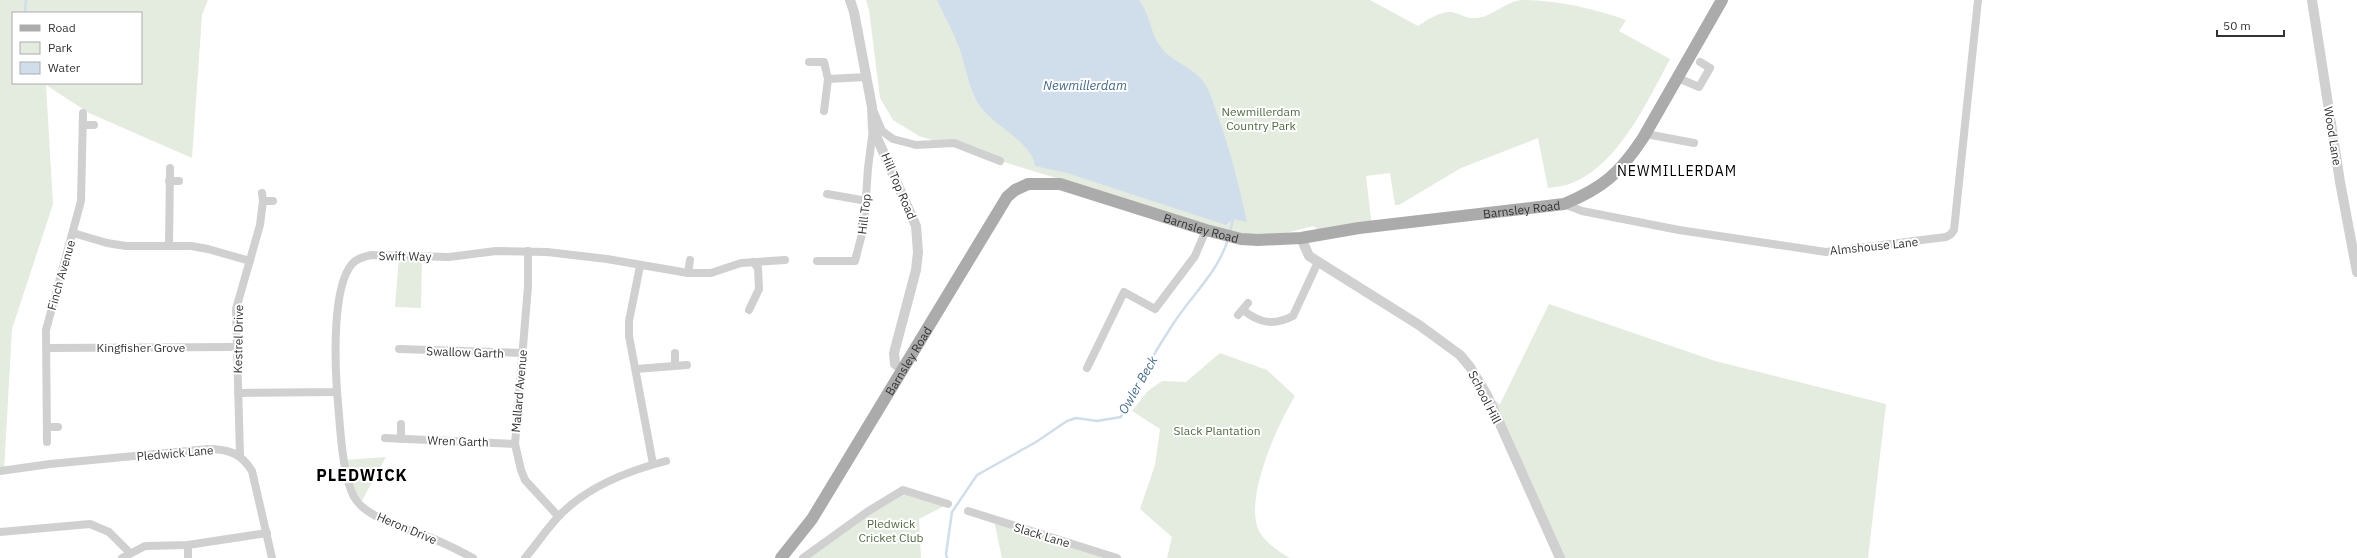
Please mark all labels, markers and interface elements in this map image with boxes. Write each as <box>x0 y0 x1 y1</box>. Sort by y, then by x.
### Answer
legend <box>12 12 142 84</box>
scale bar <box>2217 12 2284 38</box>
text: 50 m <box>2223 18 2251 33</box>
text: Road <box>48 20 76 35</box>
text: Park <box>48 40 73 55</box>
text: Water <box>48 60 81 75</box>
water label: Newmillerdam <box>1043 77 1127 94</box>
park label: Newmillerdam Country Park <box>1222 104 1300 133</box>
street label: Wood Lane <box>2321 105 2345 167</box>
street label: Hill Top Road <box>878 150 920 222</box>
district label: NEWMILLERDAM <box>1617 162 1737 180</box>
street label: Hill Top <box>854 193 874 235</box>
street label: Barnsley Road <box>1482 197 1561 221</box>
street label: Barnsley Road <box>1162 210 1240 246</box>
street label: Almshouse Lane <box>1829 234 1919 258</box>
street label: Finch Avenue <box>44 238 78 312</box>
street label: Swift Way <box>378 248 432 264</box>
street label: Kestrel Drive <box>230 304 246 374</box>
street label: Barnsley Road <box>881 324 934 398</box>
street label: Kingfisher Grove <box>97 340 186 355</box>
street label: Swallow Garth <box>426 343 504 361</box>
street label: Mallard Avenue <box>508 348 530 433</box>
water label: Owler Beck <box>1115 353 1162 417</box>
street label: School Hill <box>1465 368 1505 426</box>
park label: Slack Plantation <box>1174 423 1260 438</box>
street label: Wren Garth <box>427 432 489 450</box>
street label: Pledwick Lane <box>136 442 215 464</box>
district label: PLEDWICK <box>316 465 408 485</box>
street label: Heron Drive <box>375 509 440 547</box>
park label: Pledwick Cricket Club <box>858 516 924 545</box>
street label: Slack Lane <box>1012 519 1072 551</box>

